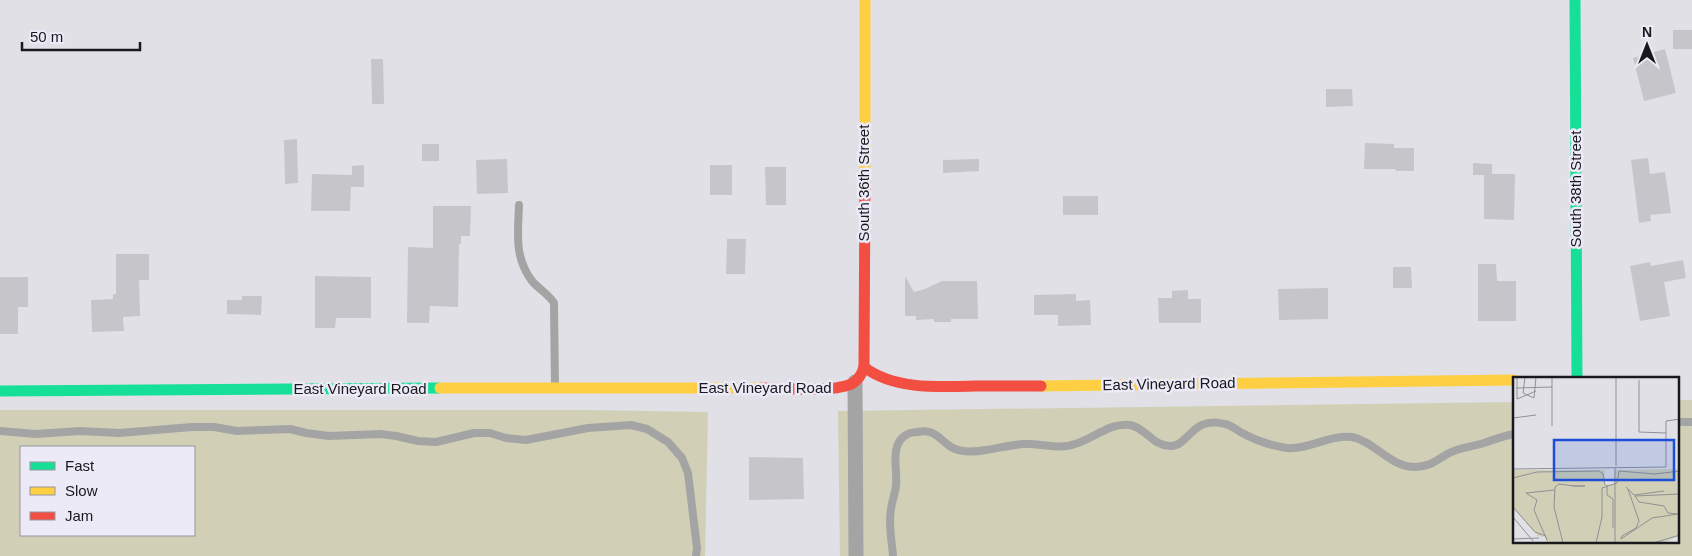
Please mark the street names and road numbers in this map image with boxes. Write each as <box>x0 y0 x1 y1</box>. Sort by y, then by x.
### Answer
street label: South 36th Street <box>855 124 872 241</box>
street label: South 38th Street <box>1567 130 1584 247</box>
street label: East Vineyard Road <box>1102 374 1236 393</box>
street label: East Vineyard Road <box>698 379 832 396</box>
street label: East Vineyard Road <box>293 380 427 397</box>

